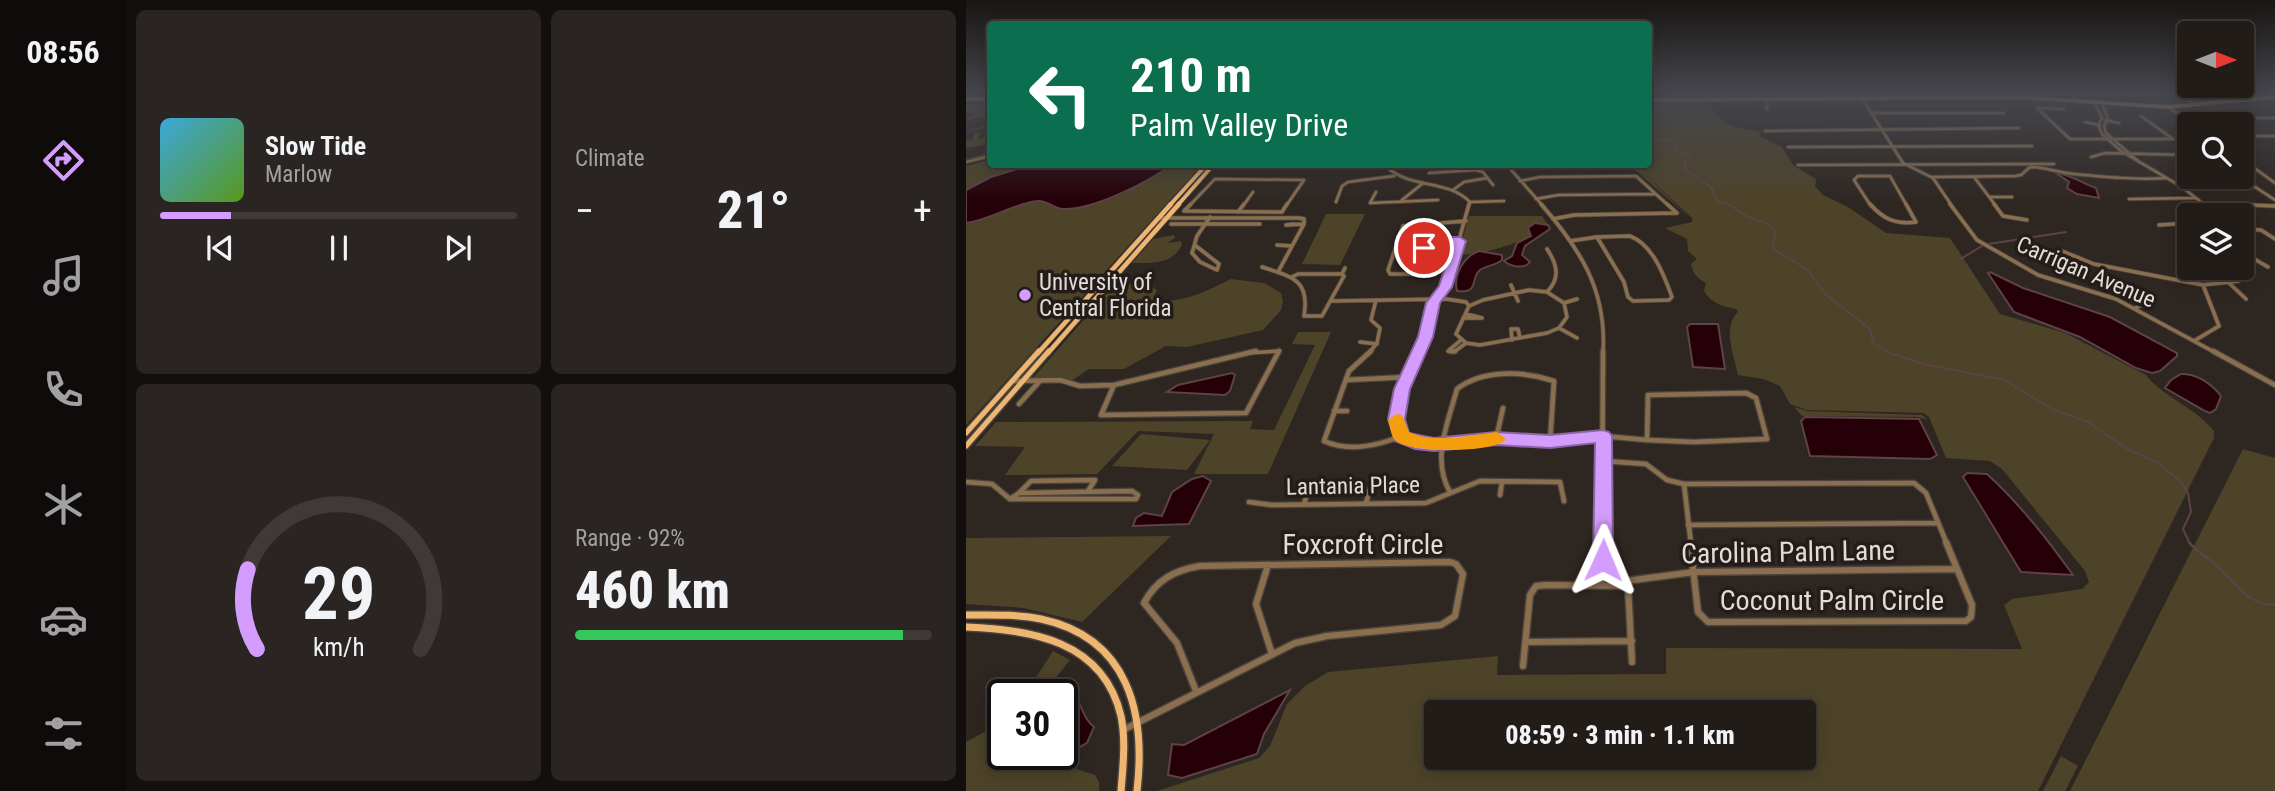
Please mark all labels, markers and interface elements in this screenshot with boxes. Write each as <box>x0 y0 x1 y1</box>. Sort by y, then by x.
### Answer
north arrow <box>2177 21 2254 98</box>
map controls <box>2177 21 2254 280</box>
text: 08:56 <box>26 33 100 71</box>
text: 210 m <box>1130 47 1252 104</box>
icon: left <box>1015 49 1106 140</box>
text: Palm Valley Drive <box>1130 106 1348 144</box>
button: search <box>2177 112 2254 189</box>
text: Slow Tide <box>265 131 366 161</box>
icon: directions <box>39 136 88 185</box>
text: Climate <box>575 145 645 172</box>
text: Marlow <box>265 161 332 188</box>
text: 21° <box>717 180 790 241</box>
text: − <box>575 189 594 233</box>
text: + <box>913 189 932 233</box>
button: layers <box>2177 203 2254 280</box>
pin <box>1394 218 1454 278</box>
icon: previous <box>201 229 239 267</box>
icon: pause <box>320 229 358 267</box>
icon: next <box>439 229 477 267</box>
icon: arrive <box>1405 229 1443 267</box>
street label: Carrigan Avenue <box>2012 231 2160 313</box>
icon: music <box>39 251 88 300</box>
place label: University of Central Florida <box>1039 269 1172 322</box>
marker: University of Central Florida <box>1017 287 1033 303</box>
icon: phone <box>39 365 88 414</box>
street label: Lantania Place <box>1286 471 1420 501</box>
icon: climate <box>39 480 88 529</box>
position arrow <box>1566 523 1640 597</box>
text: Range · 92% <box>575 525 685 552</box>
street label: Foxcroft Circle <box>1283 528 1443 561</box>
street label: Carolina Palm Lane <box>1681 534 1895 570</box>
text: 29 <box>302 551 375 637</box>
text: 460 km <box>575 560 730 621</box>
street label: Coconut Palm Circle <box>1720 584 1944 617</box>
icon: car <box>39 595 88 644</box>
text: km/h <box>313 632 364 661</box>
speed limit sign: 30 <box>987 679 1078 770</box>
icon: filters <box>39 709 88 758</box>
text: 08:59 · 3 min · 1.1 km <box>1505 720 1735 750</box>

